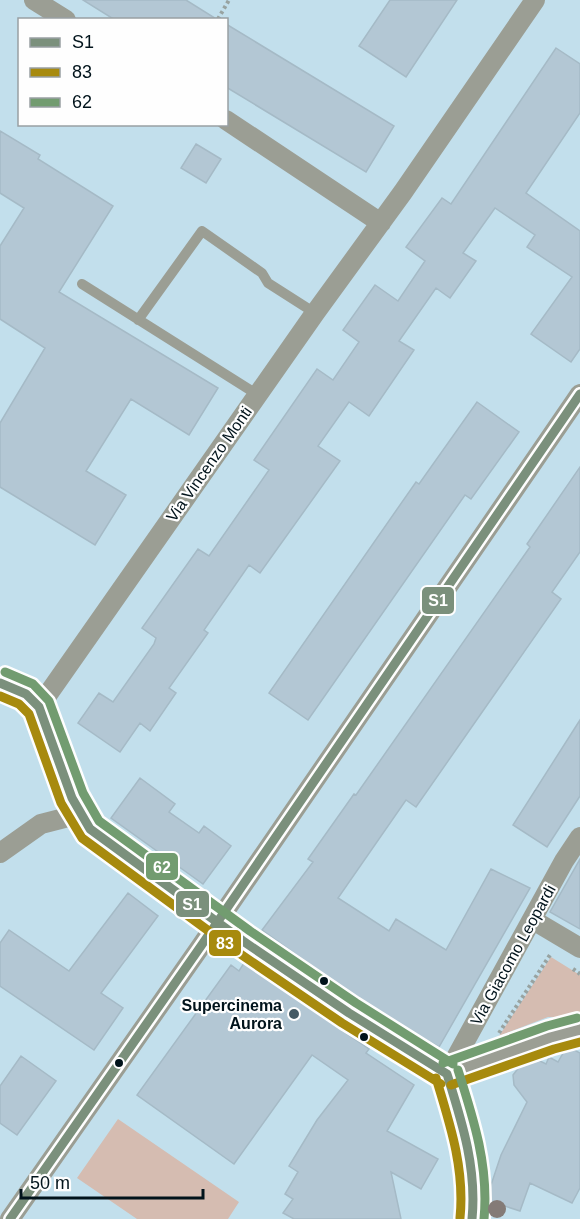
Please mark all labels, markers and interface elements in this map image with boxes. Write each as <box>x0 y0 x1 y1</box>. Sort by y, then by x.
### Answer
legend <box>18 18 228 126</box>
text: S1 <box>72 32 94 52</box>
text: 83 <box>72 62 92 82</box>
text: 62 <box>72 92 92 112</box>
street label: Via Vincenzo Monti <box>163 403 255 525</box>
line badge: S1 <box>421 586 455 615</box>
text: S1 <box>428 592 448 609</box>
line badge: 62 <box>145 852 179 881</box>
text: 62 <box>153 859 171 876</box>
street label: Via Giacomo Leopardi <box>467 882 559 1028</box>
line badge: S1 <box>175 890 210 918</box>
text: S1 <box>182 896 202 913</box>
line badge: 83 <box>208 929 242 957</box>
text: 83 <box>216 935 234 952</box>
unlabelled marker <box>318 975 330 987</box>
place label: Supercinema Aurora <box>182 997 282 1032</box>
marker: Supercinema Aurora <box>287 1007 301 1021</box>
unlabelled marker <box>358 1031 370 1043</box>
unlabelled marker <box>113 1057 125 1069</box>
scale bar <box>21 1162 202 1200</box>
text: 50 m <box>30 1173 70 1193</box>

